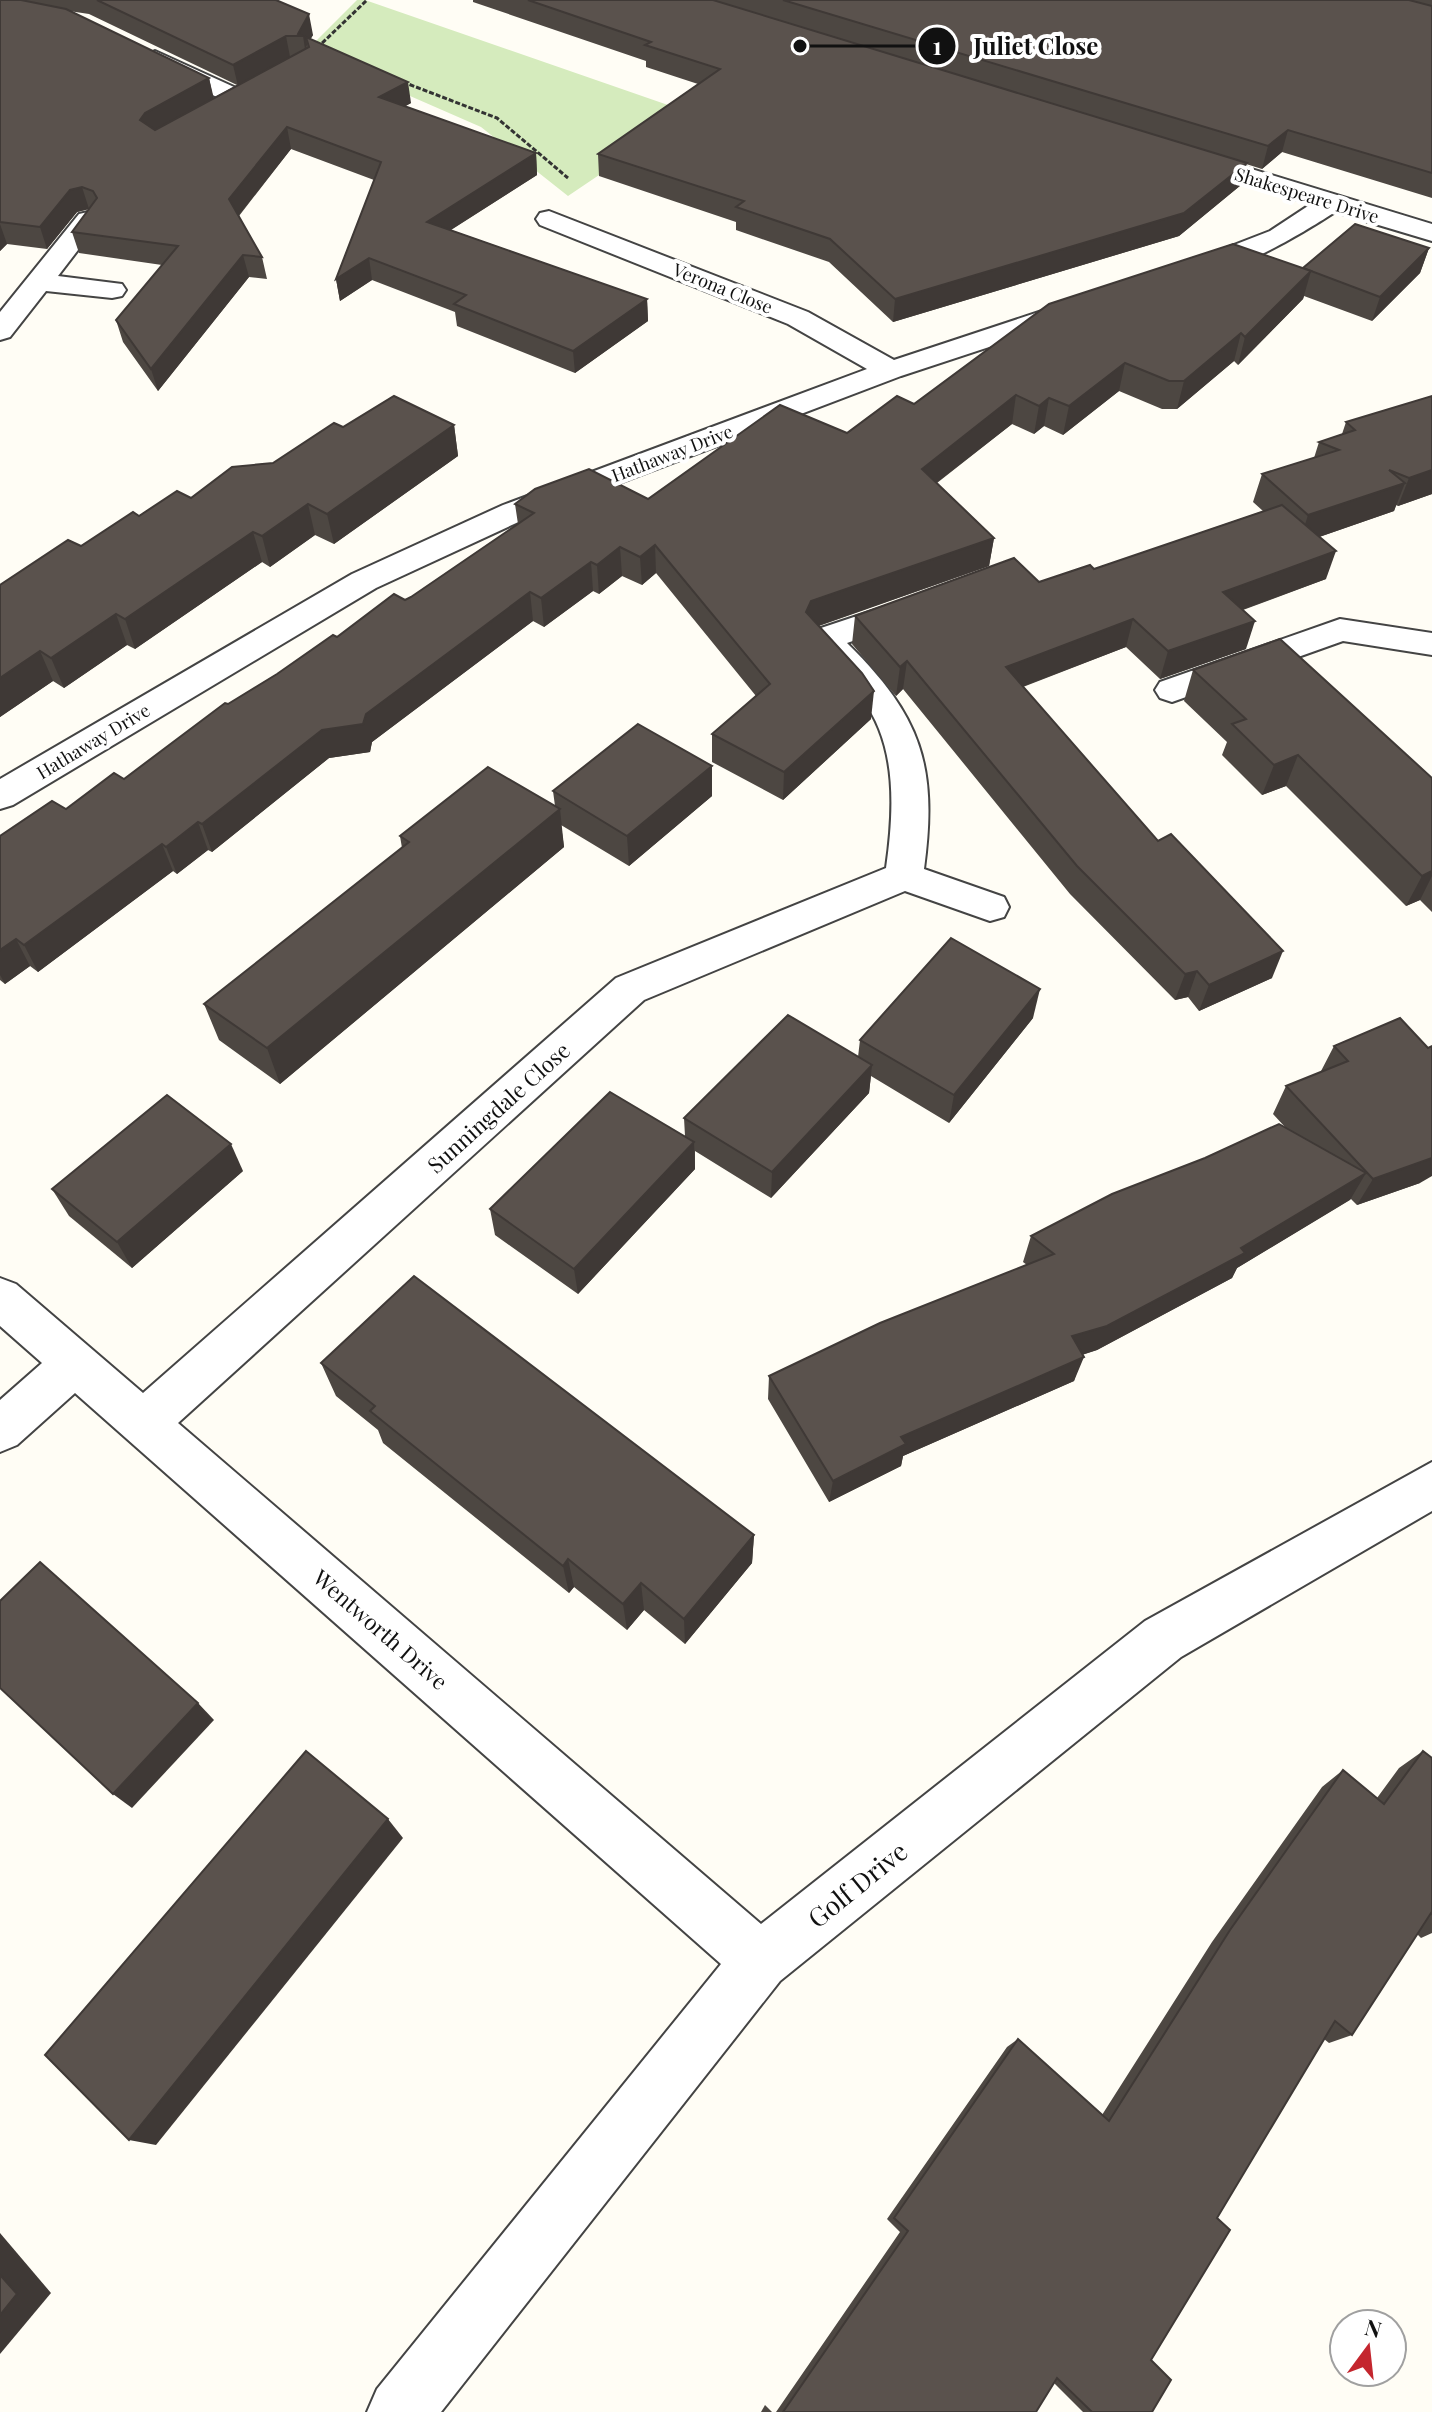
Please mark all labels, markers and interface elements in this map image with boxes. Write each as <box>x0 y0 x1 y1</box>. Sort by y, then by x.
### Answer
callout: Juliet Close <box>917 22 1114 70</box>
text: 1 <box>932 29 942 61</box>
text: Juliet Close <box>973 29 1098 61</box>
street label: Shakespeare Drive <box>1232 162 1382 228</box>
street label: Verona Close <box>669 257 776 319</box>
street label: Hathaway Drive <box>608 419 736 487</box>
street label: Hathaway Drive <box>32 698 154 784</box>
street label: Sunningdale Close <box>420 1035 576 1179</box>
street label: Wentworth Drive <box>307 1562 455 1696</box>
street label: Golf Drive <box>800 1833 914 1935</box>
north arrow <box>1328 2308 1408 2388</box>
text: N <box>1362 2311 1385 2344</box>

